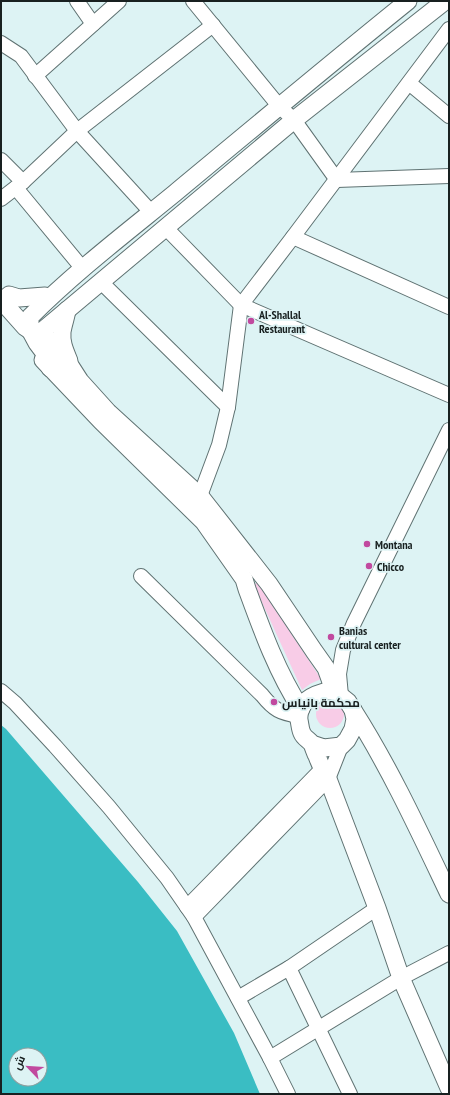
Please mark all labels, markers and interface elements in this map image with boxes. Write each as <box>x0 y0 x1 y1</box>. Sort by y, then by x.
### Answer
place label: Al-Shallal Restaurant <box>258 307 306 336</box>
marker: Al-Shallal Restaurant <box>246 316 256 326</box>
place label: Montana <box>375 537 413 552</box>
marker: Montana <box>362 539 372 549</box>
place label: Chicco <box>377 559 405 574</box>
marker: Chicco <box>364 561 374 571</box>
place label: Banias cultural center <box>339 623 401 652</box>
marker: Banias cultural center <box>326 632 336 642</box>
place label: محكمة بانياس <box>282 695 360 711</box>
marker: محكمة بانياس <box>269 697 279 707</box>
north arrow <box>8 1047 48 1087</box>
text: ش <box>10 1053 28 1072</box>

